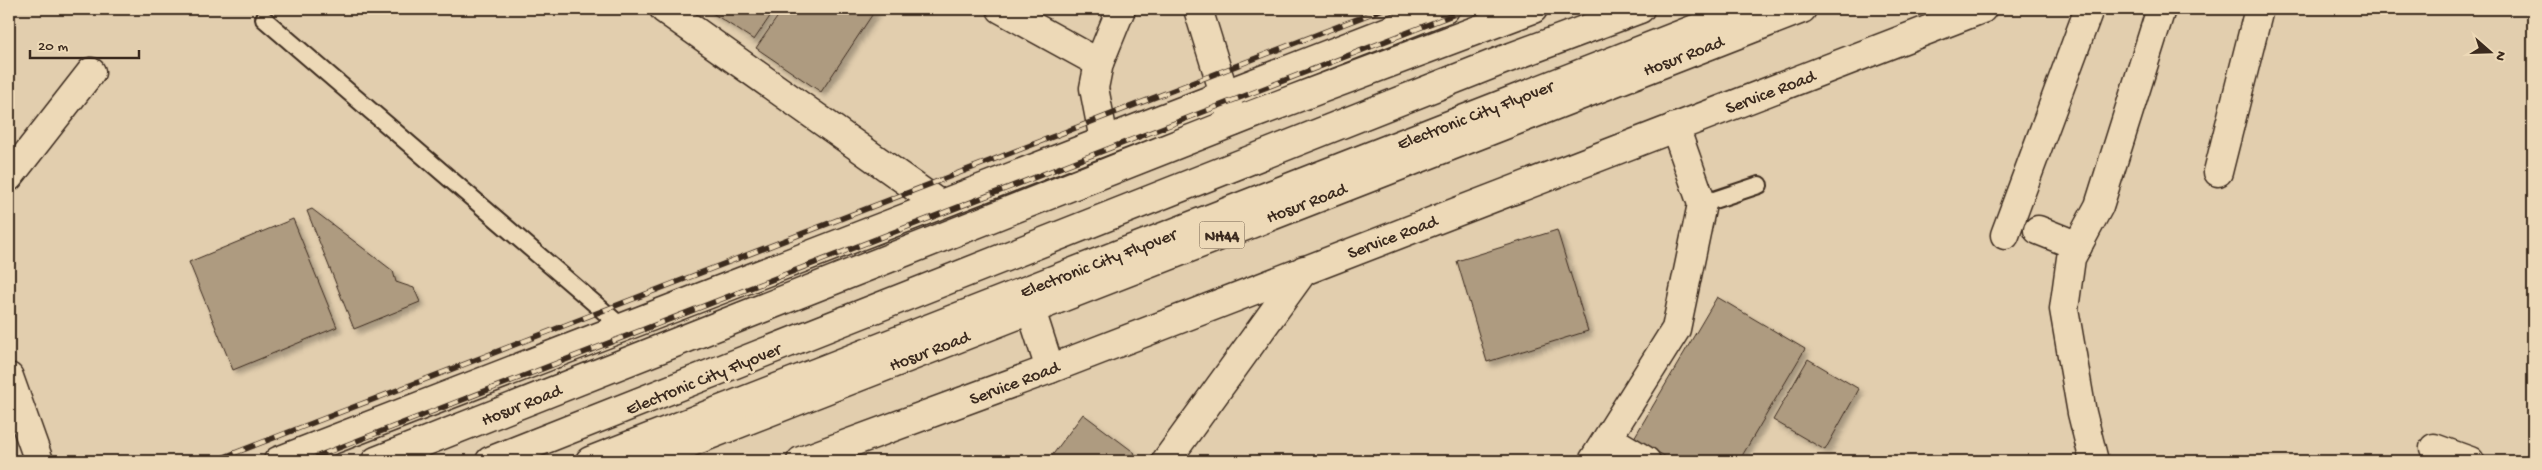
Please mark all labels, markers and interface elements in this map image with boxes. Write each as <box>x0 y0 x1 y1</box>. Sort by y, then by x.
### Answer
scale bar <box>30 28 139 60</box>
north arrow <box>2464 28 2514 78</box>
street label: Hosur Road <box>1641 32 1729 82</box>
text: 20 m <box>38 38 68 56</box>
text: N <box>2490 48 2509 63</box>
street label: Service Road <box>1723 66 1820 120</box>
street label: Electronic City Flyover <box>1395 76 1558 156</box>
street label: Hosur Road <box>1264 179 1352 229</box>
street label: Service Road <box>1345 211 1442 265</box>
road number: NH44 <box>1200 222 1244 248</box>
street label: Electronic City Flyover <box>1018 224 1181 304</box>
street label: Hosur Road <box>887 327 975 377</box>
street label: Electronic City Flyover <box>623 339 786 421</box>
street label: Service Road <box>967 357 1064 411</box>
street label: Hosur Road <box>479 380 566 432</box>

